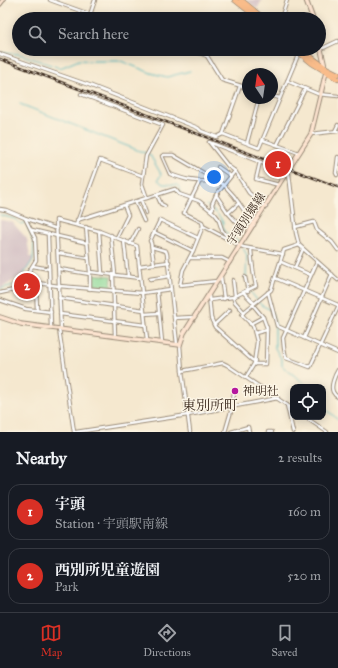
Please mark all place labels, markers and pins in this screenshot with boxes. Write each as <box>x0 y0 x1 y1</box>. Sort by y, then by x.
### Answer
pin: 1 <box>265 149 291 179</box>
pin: 2 <box>14 271 40 301</box>
place label: 神明社 <box>243 384 279 398</box>
marker: 神明社 <box>230 386 240 396</box>

